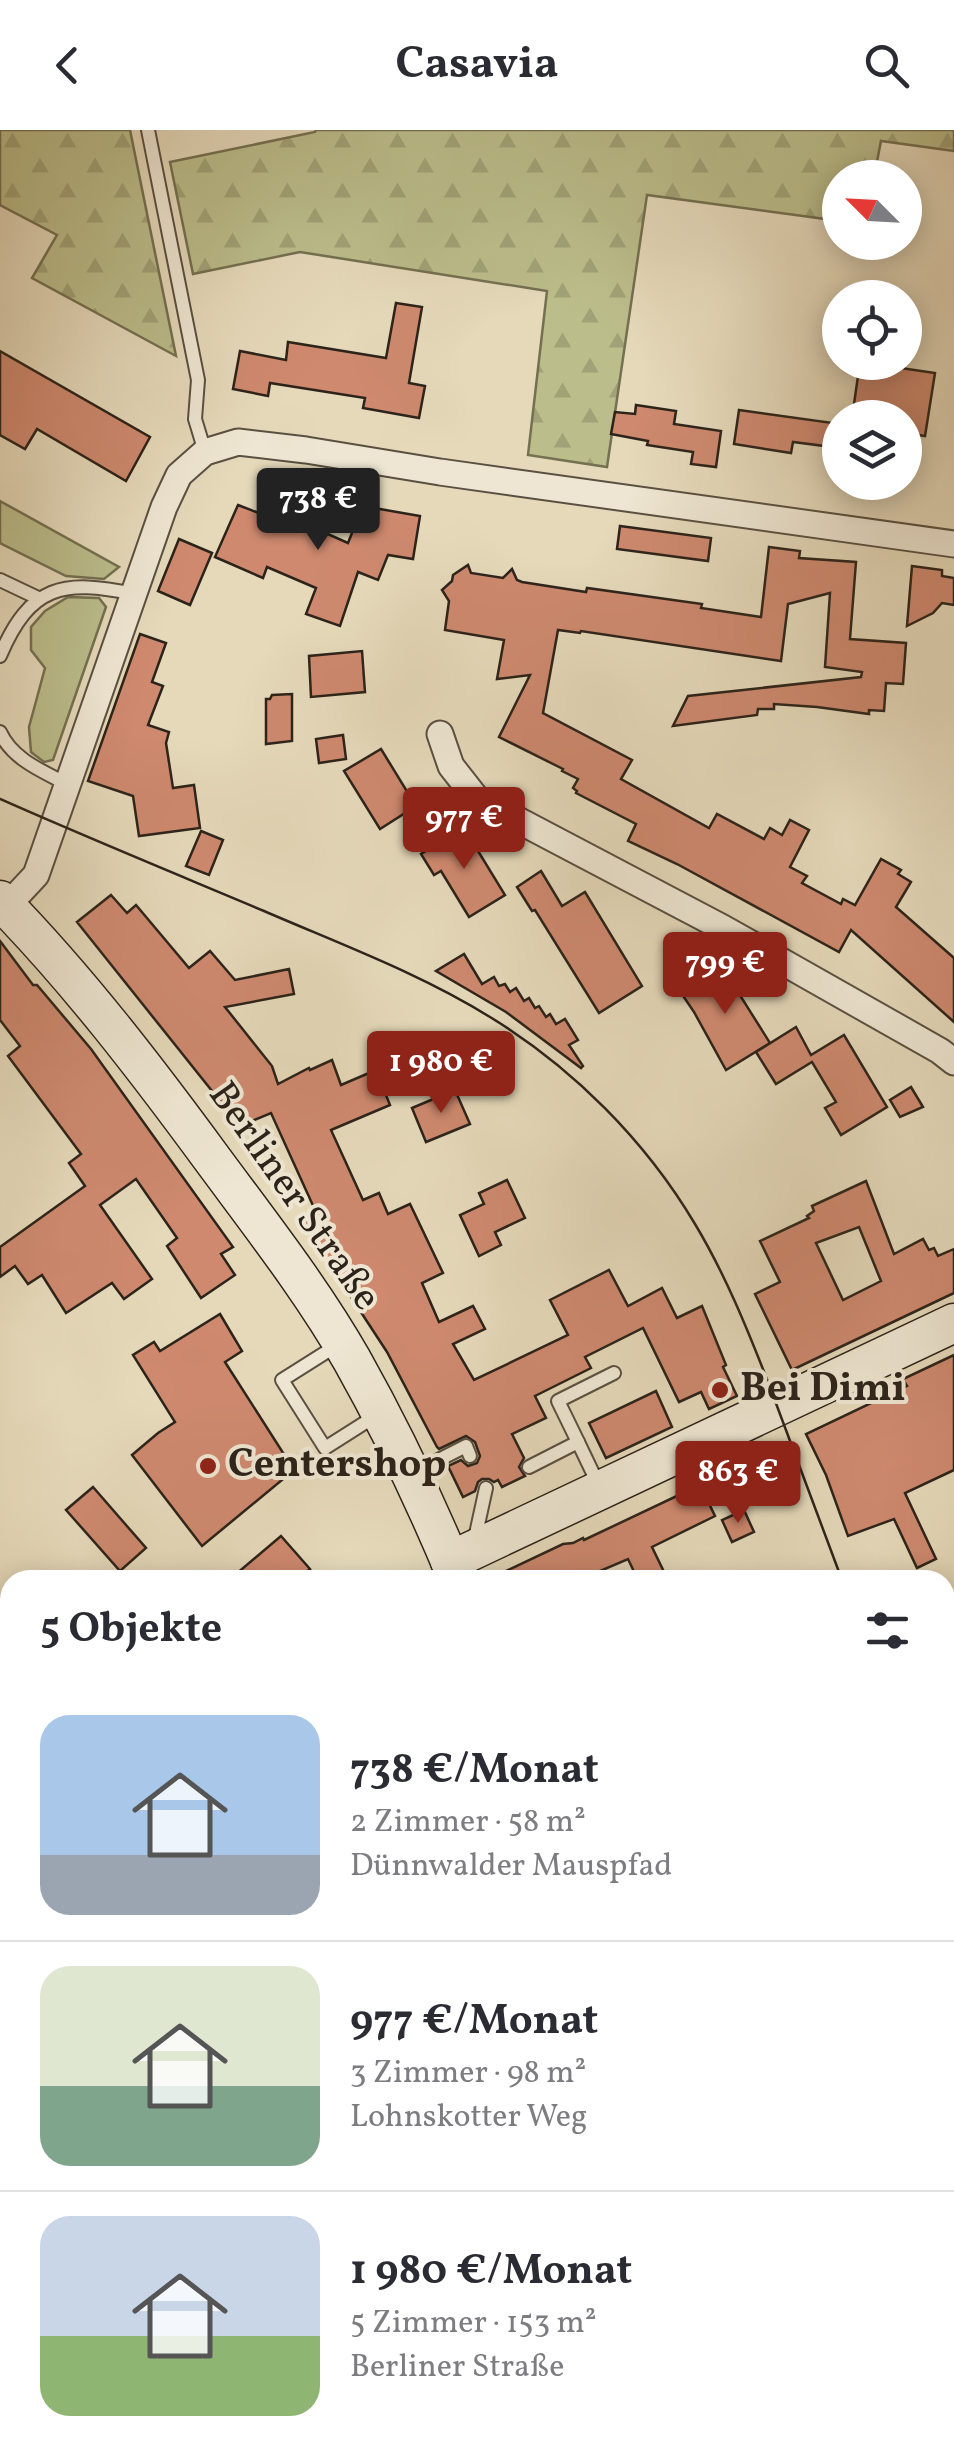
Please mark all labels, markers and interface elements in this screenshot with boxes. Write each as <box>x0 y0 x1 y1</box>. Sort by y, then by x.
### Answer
text: Casavia <box>395 34 559 97</box>
icon: back <box>40 38 95 93</box>
icon: search <box>859 38 914 93</box>
north arrow <box>822 160 922 260</box>
map controls <box>822 160 922 500</box>
button: locate <box>822 280 922 380</box>
button: layers <box>822 400 922 500</box>
pin: 738 € <box>248 468 388 553</box>
text: 738 € <box>279 478 357 522</box>
pin: 977 € <box>394 787 534 872</box>
text: 977 € <box>425 797 503 841</box>
pin: 799 € <box>655 932 795 1017</box>
text: 799 € <box>685 942 765 986</box>
pin: 1 980 € <box>349 1031 533 1116</box>
text: 1 980 € <box>389 1041 493 1085</box>
street label: Berliner Straße <box>193 1071 393 1323</box>
place label: Bei Dimi <box>740 1362 906 1418</box>
marker: Bei Dimi <box>709 1379 731 1401</box>
place label: Centershop <box>228 1438 446 1494</box>
pin: 863 € <box>668 1441 808 1526</box>
text: 863 € <box>697 1451 779 1495</box>
marker: Centershop <box>197 1455 219 1477</box>
text: 5 Objekte <box>40 1601 222 1660</box>
icon: filters <box>860 1603 915 1658</box>
text: 738 €/Monat <box>350 1742 599 1801</box>
icon: home <box>120 1755 240 1875</box>
text: 2 Zimmer · 58 m² <box>350 1801 586 1845</box>
text: Dünnwalder Mauspfad <box>350 1845 672 1889</box>
text: 977 €/Monat <box>350 1993 598 2052</box>
icon: home <box>120 2006 240 2126</box>
text: 3 Zimmer · 98 m² <box>350 2052 586 2096</box>
text: Lohnskotter Weg <box>350 2096 587 2140</box>
text: 1 980 €/Monat <box>350 2243 632 2302</box>
icon: home <box>120 2256 240 2376</box>
text: 5 Zimmer · 153 m² <box>350 2302 597 2346</box>
text: Berliner Straße <box>350 2346 564 2390</box>

